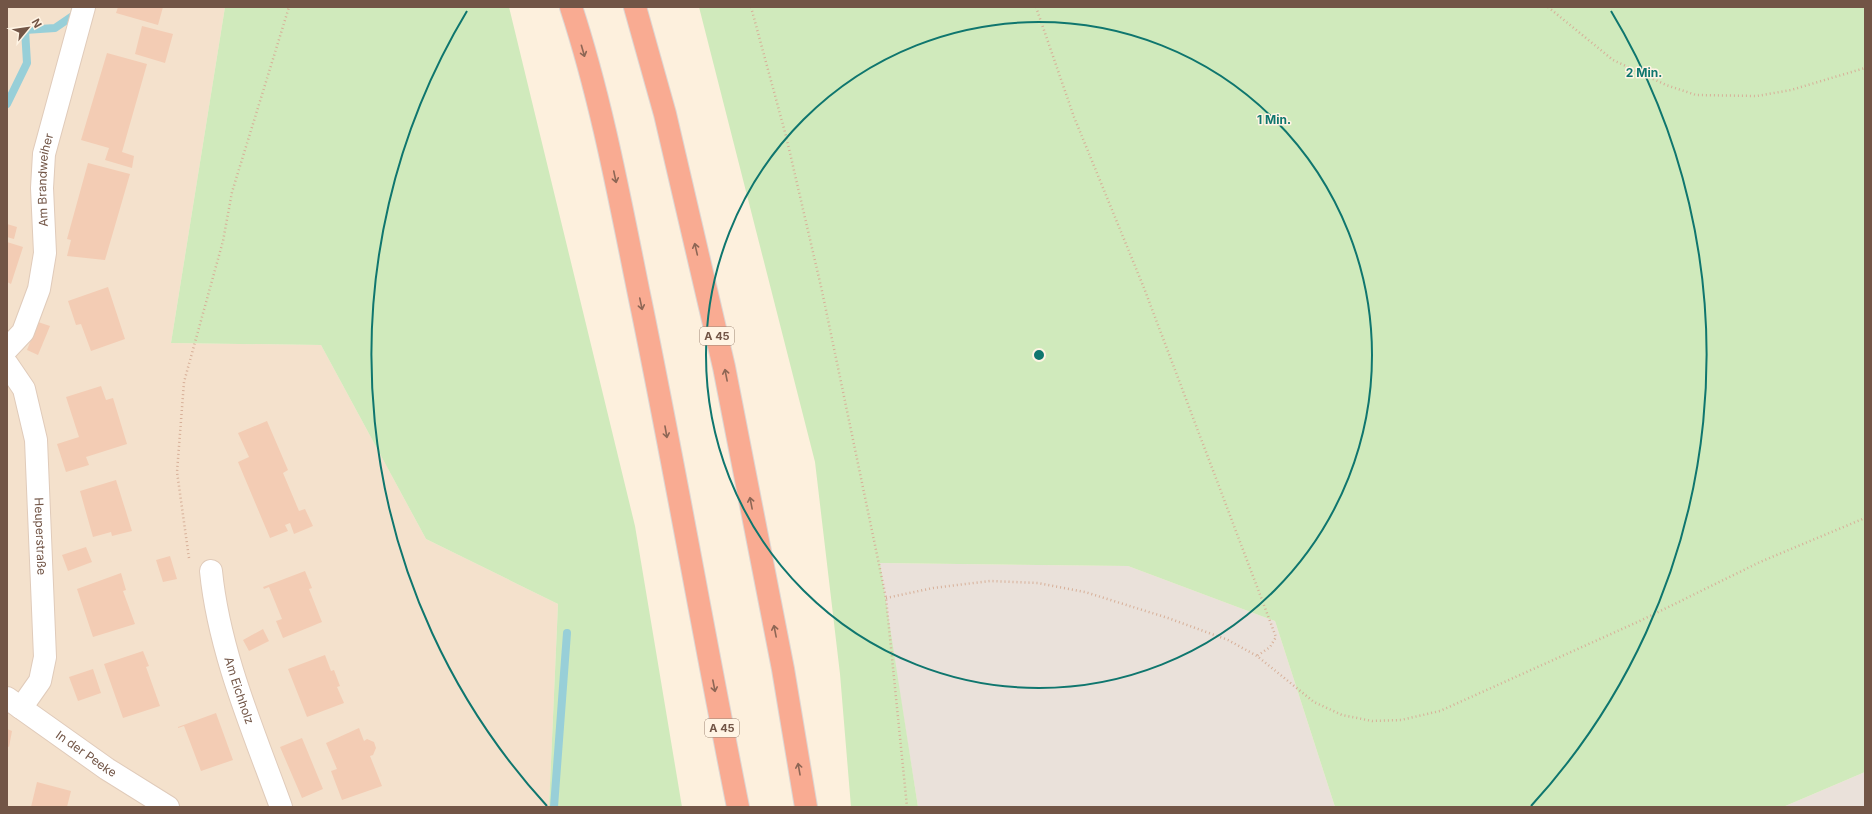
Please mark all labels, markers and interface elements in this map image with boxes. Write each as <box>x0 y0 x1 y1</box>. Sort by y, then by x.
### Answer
north arrow <box>8 8 48 48</box>
text: N <box>29 16 45 30</box>
one-way arrow <box>580 44 588 57</box>
text: 2 Min. <box>1626 65 1662 80</box>
text: 1 Min. <box>1257 112 1291 127</box>
street label: Am Brandweiher <box>34 131 56 227</box>
one-way arrow <box>612 170 620 183</box>
one-way arrow <box>692 243 700 256</box>
one-way arrow <box>638 298 646 311</box>
road number: A 45 <box>700 327 734 345</box>
centre of rings <box>1032 348 1046 362</box>
one-way arrow <box>722 369 730 382</box>
one-way arrow <box>663 425 671 438</box>
street label: Heuperstraße <box>31 497 50 575</box>
one-way arrow <box>746 497 754 510</box>
one-way arrow <box>771 625 779 638</box>
street label: Am Eichholz <box>221 655 258 726</box>
one-way arrow <box>710 680 718 693</box>
road number: A 45 <box>705 719 739 737</box>
street label: In der Peeke <box>53 727 120 780</box>
one-way arrow <box>795 762 803 775</box>

